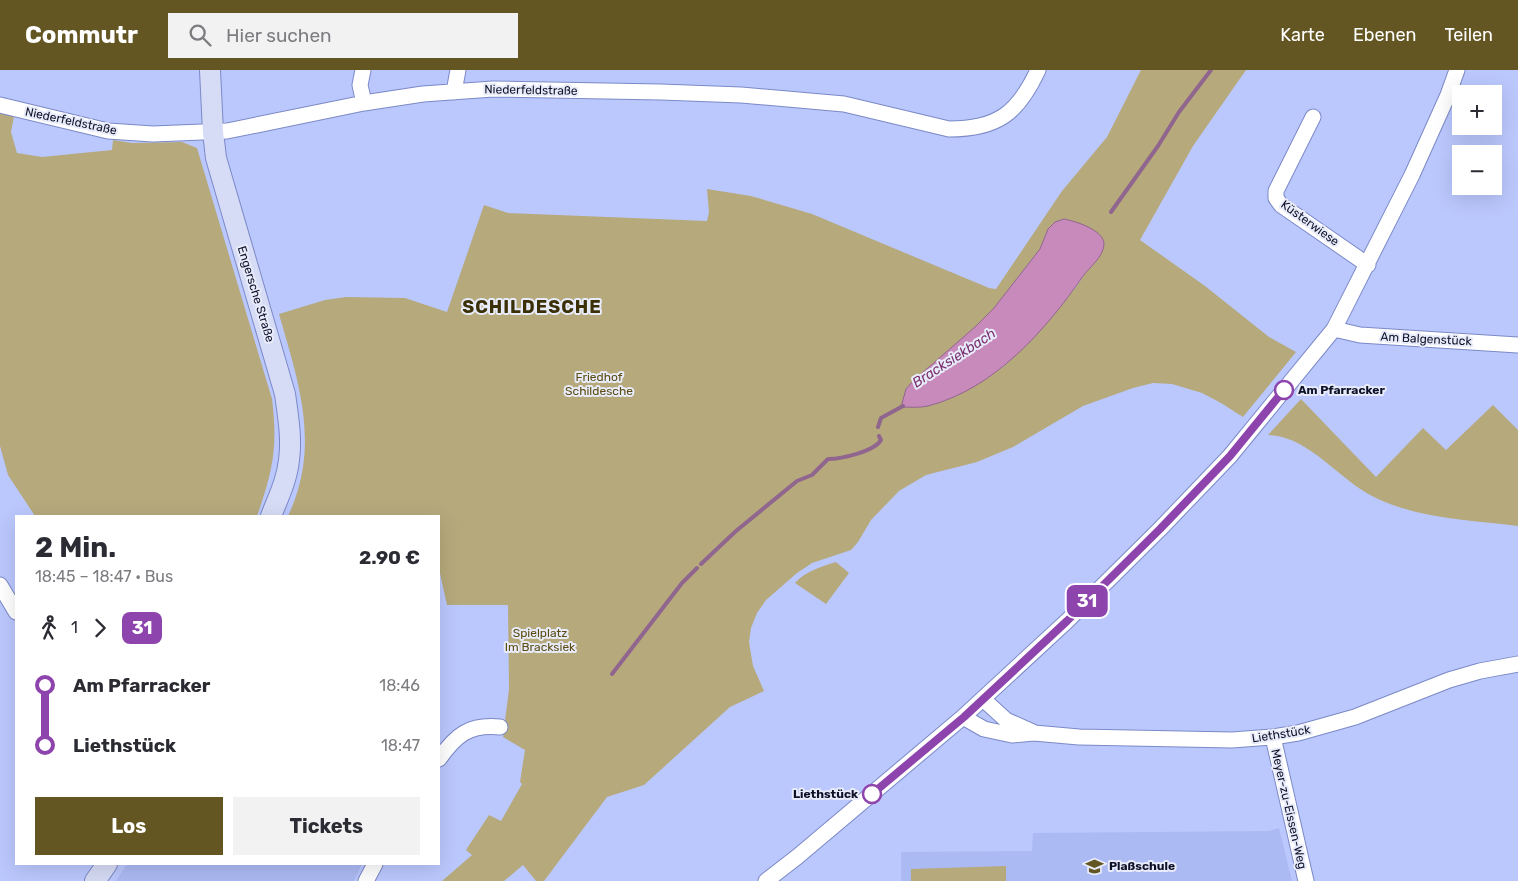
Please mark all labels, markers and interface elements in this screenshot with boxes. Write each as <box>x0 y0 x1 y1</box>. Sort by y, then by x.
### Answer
search box <box>168 13 518 58</box>
text: Commutr <box>25 21 138 49</box>
icon: search <box>186 21 214 49</box>
text: Hier suchen <box>226 24 332 47</box>
text: Karte <box>1280 24 1325 46</box>
text: Ebenen <box>1353 24 1417 46</box>
text: Teilen <box>1445 24 1493 46</box>
street label: Niederfeldstraße <box>484 82 578 98</box>
map controls <box>1452 85 1502 195</box>
button: + <box>1452 85 1502 135</box>
street label: Niederfeldstraße <box>24 104 118 138</box>
button: − <box>1452 145 1502 195</box>
street label: Küsterwiese <box>1278 197 1342 249</box>
street label: Engersche Straße <box>235 244 277 344</box>
district label: SCHILDESCHE <box>462 296 602 318</box>
water label: Bracksiekbach <box>909 325 999 391</box>
street label: Am Balgenstück <box>1380 330 1473 348</box>
park label: Friedhof Schildesche <box>565 370 633 398</box>
marker: Am Pfarracker <box>1274 380 1294 400</box>
place label: Am Pfarracker <box>1298 383 1385 397</box>
text: 2 Min. <box>35 531 116 564</box>
text: 2.90 € <box>359 546 420 569</box>
text: 18:45 – 18:47 · Bus <box>35 567 173 586</box>
line badge: 31 <box>1064 585 1110 617</box>
text: 31 <box>1077 590 1097 612</box>
icon: walk <box>35 614 63 642</box>
icon: forward <box>86 614 114 642</box>
text: 31 <box>132 617 152 639</box>
text: 1 <box>71 618 78 637</box>
park label: Spielplatz Im Bracksiek <box>505 626 576 654</box>
text: Am Pfarracker <box>73 674 210 697</box>
text: 18:46 <box>379 676 420 695</box>
street label: Liethstück <box>1251 722 1312 746</box>
text: Liethstück <box>73 734 176 757</box>
text: 18:47 <box>381 736 420 755</box>
street label: Meyer-zu-Eissen-Weg <box>1268 748 1310 870</box>
marker: Liethstück <box>862 784 882 804</box>
place label: Liethstück <box>793 787 858 801</box>
button: Los <box>35 797 223 855</box>
button: Tickets <box>233 797 420 855</box>
school or university icon: Plaßschule <box>1085 856 1105 876</box>
place label: Plaßschule <box>1109 859 1175 873</box>

